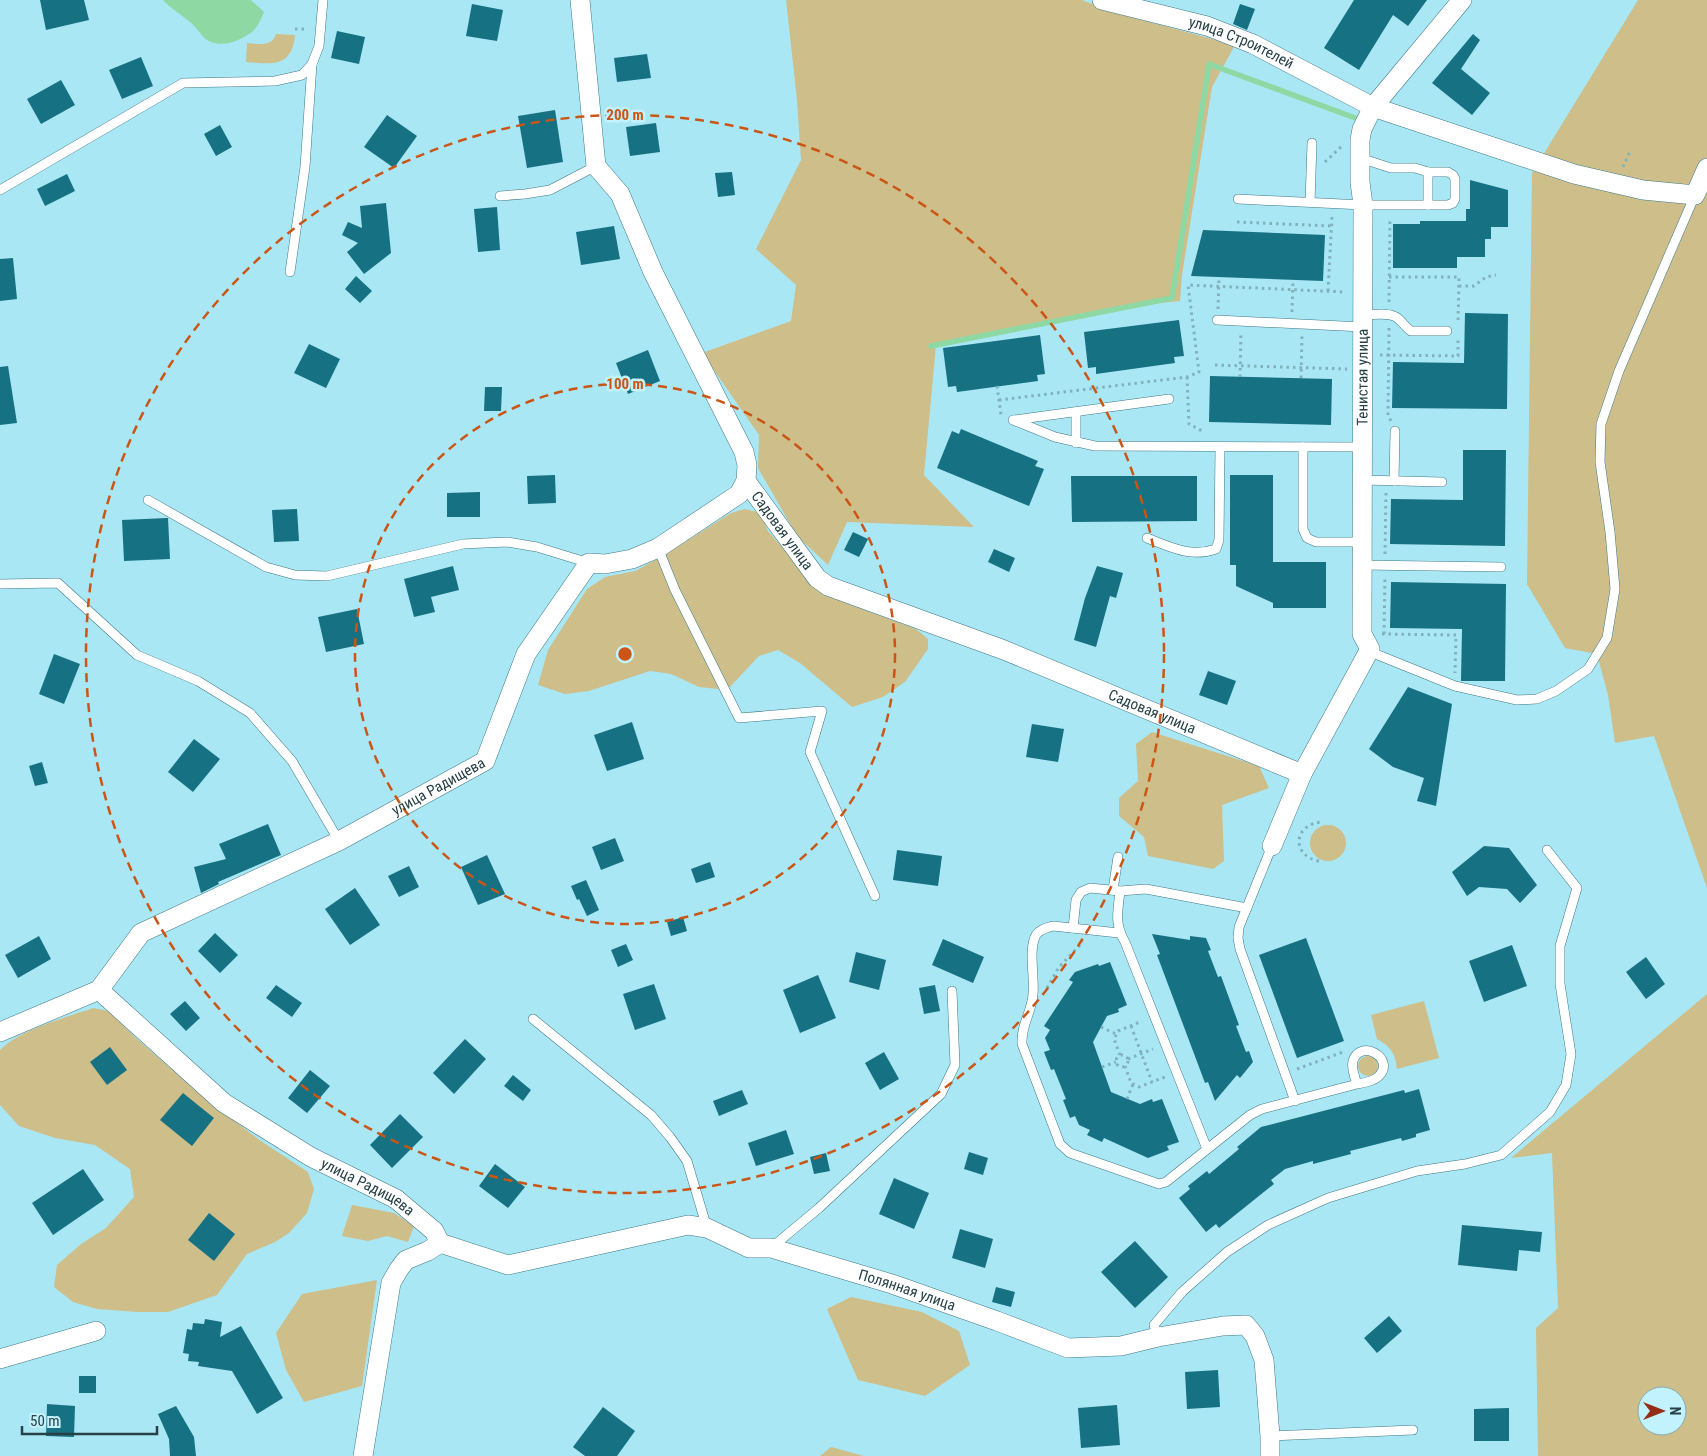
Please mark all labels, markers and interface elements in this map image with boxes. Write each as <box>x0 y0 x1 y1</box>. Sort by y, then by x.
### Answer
street label: улица Строителей <box>1187 13 1297 73</box>
text: 200 m <box>606 106 644 124</box>
street label: Тенистая улица <box>1353 329 1372 426</box>
text: 100 m <box>606 375 644 393</box>
street label: Садовая улица <box>748 488 817 574</box>
centre of rings <box>616 645 634 663</box>
street label: Садовая улица <box>1106 685 1199 738</box>
street label: улица Радищева <box>389 754 488 819</box>
street label: улица Радищева <box>318 1154 418 1219</box>
street label: Полянная улица <box>856 1266 958 1315</box>
north arrow <box>1637 1386 1687 1436</box>
scale bar <box>22 1404 158 1436</box>
text: N <box>1667 1407 1683 1415</box>
text: 50 m <box>30 1412 60 1430</box>

